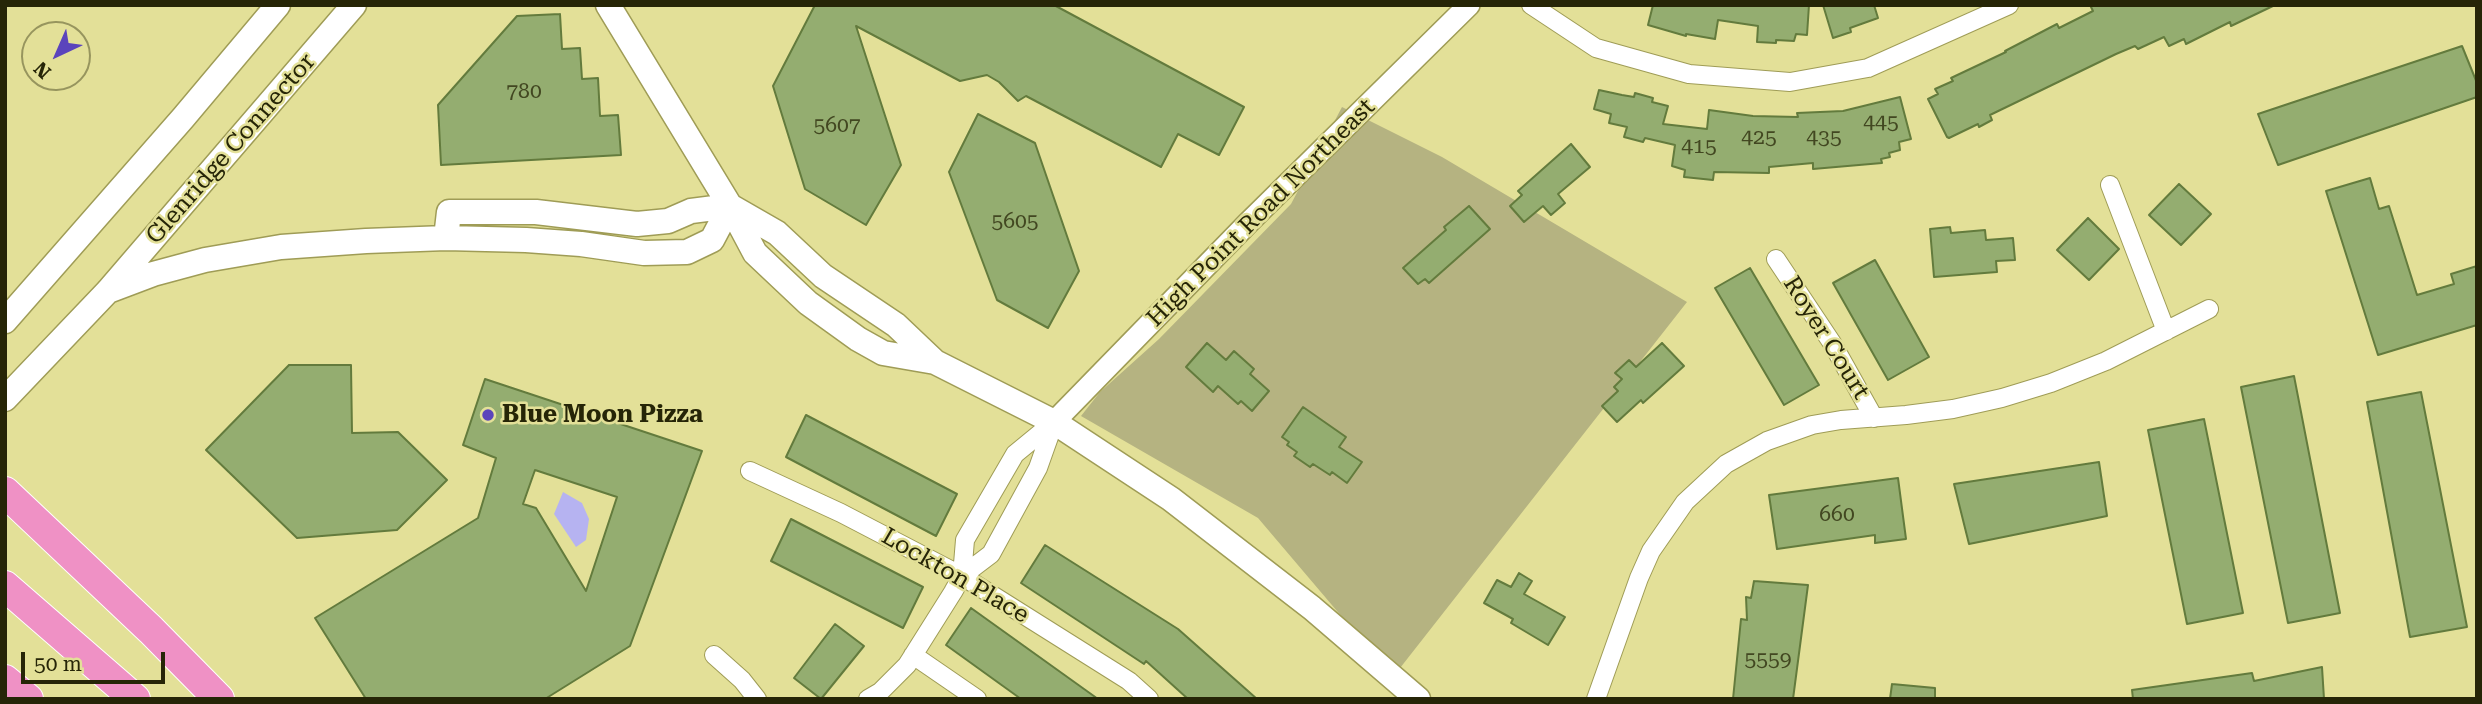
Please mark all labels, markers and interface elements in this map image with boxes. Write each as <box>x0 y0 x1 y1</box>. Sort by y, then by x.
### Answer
north arrow <box>21 21 91 91</box>
street label: Glenridge Connector <box>140 48 322 250</box>
text: N <box>29 57 56 83</box>
house number: 780 <box>506 79 542 105</box>
street label: High Point Road Northeast <box>1141 93 1381 333</box>
house number: 445 <box>1863 110 1899 136</box>
house number: 5607 <box>813 113 861 139</box>
house number: 425 <box>1741 125 1777 151</box>
house number: 435 <box>1806 125 1842 151</box>
house number: 415 <box>1681 134 1717 160</box>
house number: 5605 <box>991 209 1039 235</box>
street label: Royer Court <box>1777 271 1875 405</box>
place label: Blue Moon Pizza <box>502 401 703 429</box>
marker: Blue Moon Pizza <box>480 407 496 423</box>
house number: 660 <box>1819 502 1855 528</box>
street label: Lockton Place <box>876 522 1034 630</box>
scale bar <box>24 638 168 682</box>
house number: 5559 <box>1744 647 1792 673</box>
text: 50 m <box>34 652 82 676</box>

